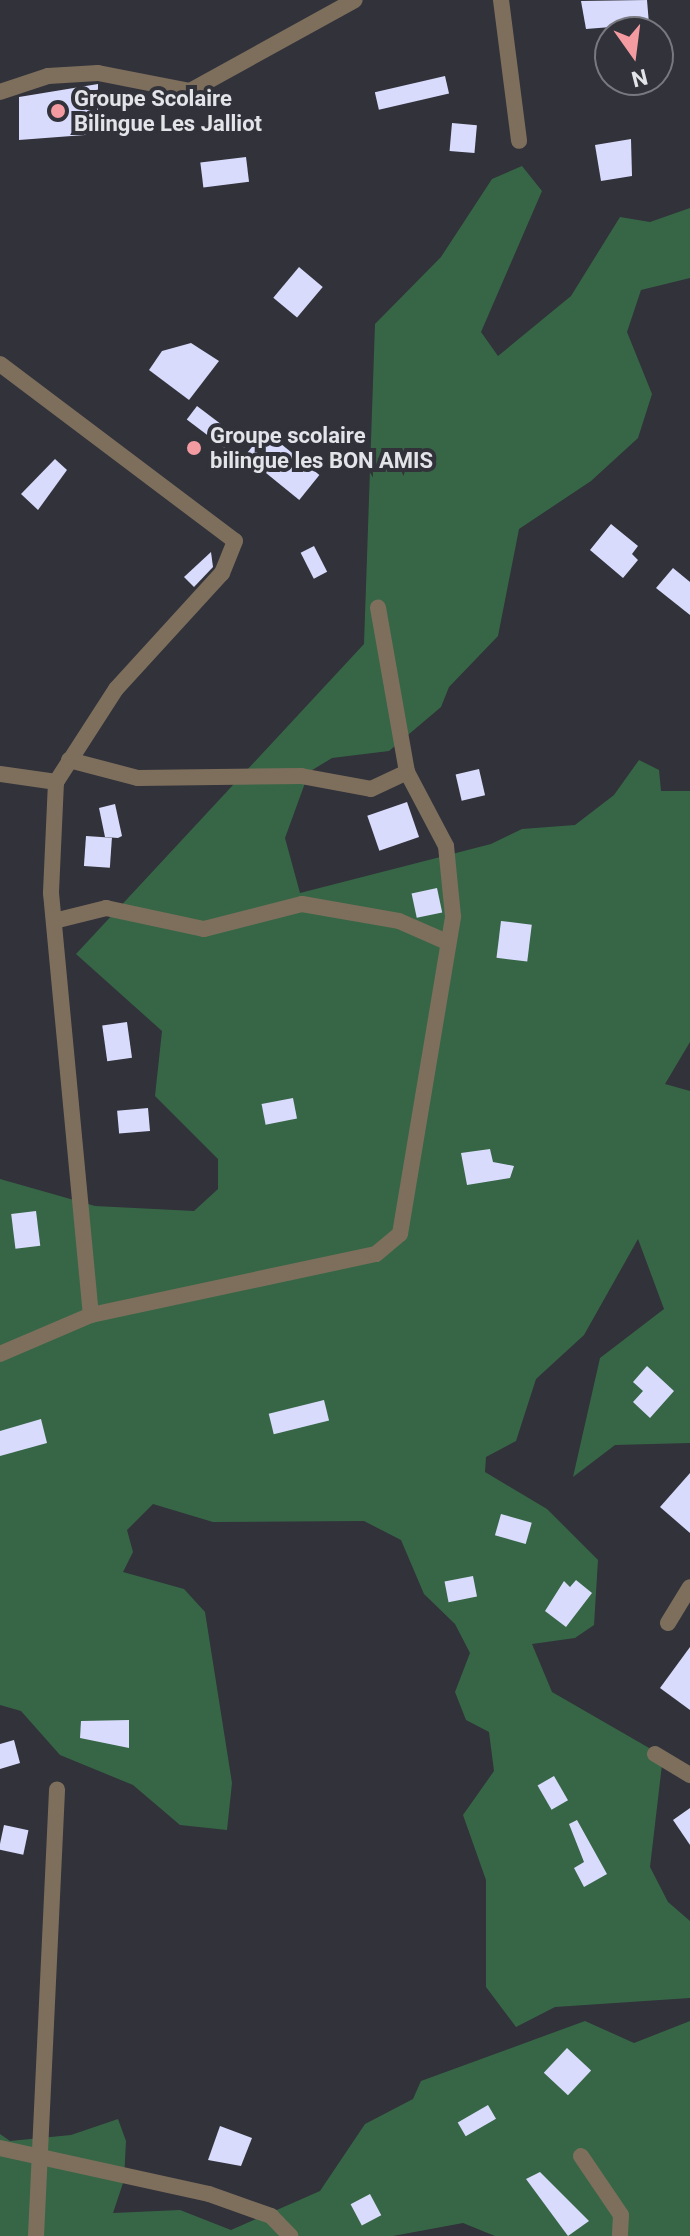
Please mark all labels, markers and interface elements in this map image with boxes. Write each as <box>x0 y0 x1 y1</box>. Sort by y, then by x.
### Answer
north arrow <box>594 16 674 96</box>
text: N <box>629 64 650 92</box>
place label: Groupe Scolaire Bilingue Les Jalliot <box>74 85 262 136</box>
marker: Groupe Scolaire Bilingue Les Jalliot <box>49 102 67 120</box>
place label: Groupe scolaire bilingue les BON AMIS <box>210 422 433 474</box>
marker: Groupe scolaire bilingue les BON AMIS <box>185 439 203 457</box>

